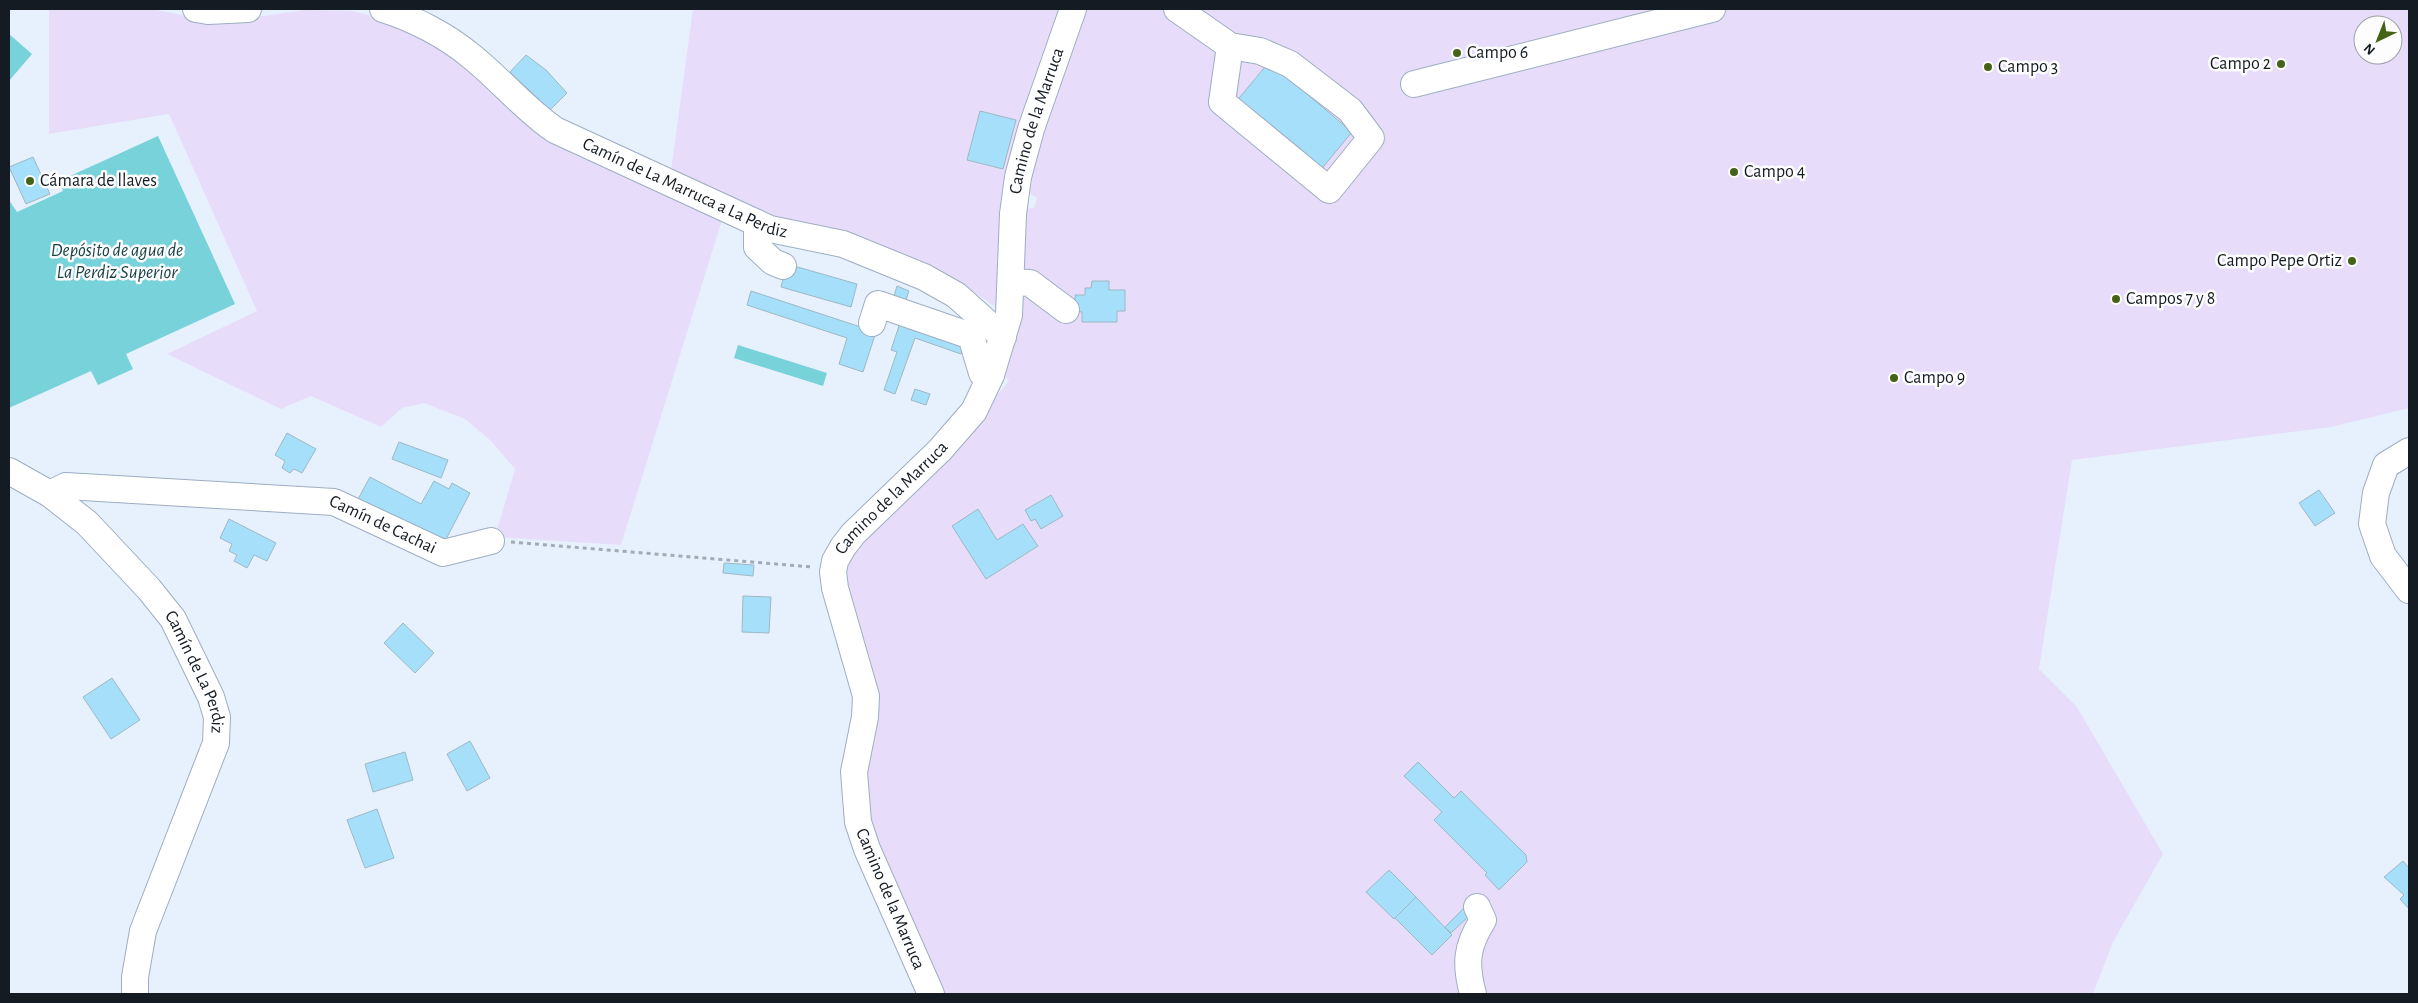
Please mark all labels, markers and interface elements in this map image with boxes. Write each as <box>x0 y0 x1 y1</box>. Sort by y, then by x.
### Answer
north arrow <box>2353 15 2403 65</box>
text: N <box>2361 40 2378 57</box>
place label: Campo 6 <box>1467 44 1528 62</box>
street label: Camino de la Marruca <box>1007 46 1068 195</box>
marker: Campo 6 <box>1451 47 1463 59</box>
place label: Campo 2 <box>2210 55 2271 73</box>
place label: Campo 3 <box>1998 58 2058 76</box>
marker: Campo 2 <box>2275 58 2287 70</box>
marker: Campo 3 <box>1982 61 1994 73</box>
street label: Camín de La Marruca a La Perdiz <box>579 135 789 241</box>
place label: Campo 4 <box>1744 163 1806 181</box>
marker: Campo 4 <box>1728 166 1740 178</box>
place label: Cámara de llaves <box>40 172 157 190</box>
marker: Cámara de llaves <box>24 175 36 187</box>
water label: Depósito de agua de La Perdiz Superior <box>51 241 183 282</box>
place label: Campo Pepe Ortiz <box>2217 252 2342 270</box>
marker: Campo Pepe Ortiz <box>2346 255 2358 267</box>
place label: Campos 7 y 8 <box>2126 290 2215 308</box>
marker: Campos 7 y 8 <box>2110 293 2122 305</box>
place label: Campo 9 <box>1904 369 1965 387</box>
marker: Campo 9 <box>1888 372 1900 384</box>
street label: Camino de la Marruca <box>832 438 952 558</box>
street label: Camín de Cachai <box>326 492 439 557</box>
street label: Camín de La Perdiz <box>161 607 227 734</box>
street label: Camino de la Marruca <box>852 826 928 972</box>

